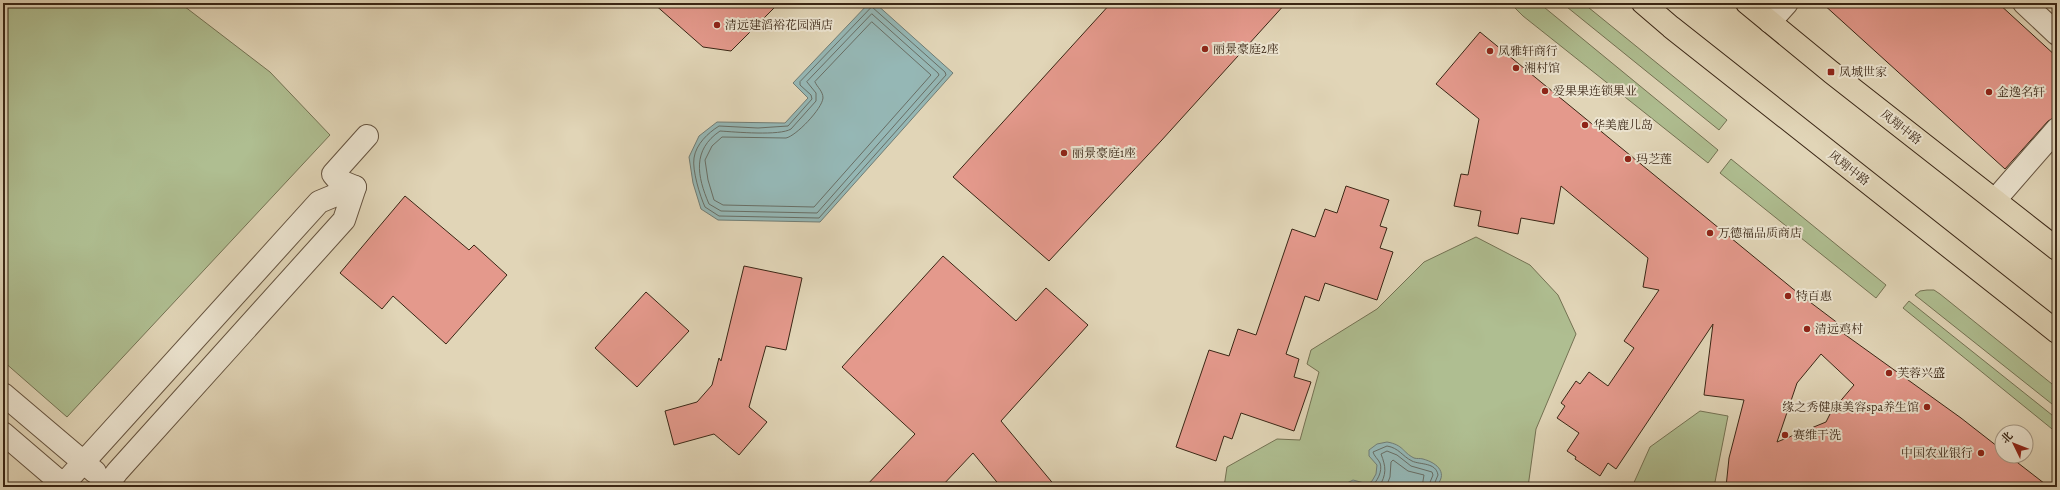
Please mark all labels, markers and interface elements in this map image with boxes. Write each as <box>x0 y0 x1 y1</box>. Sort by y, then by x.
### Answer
place label: 清远建滔裕花园酒店 <box>725 17 833 33</box>
marker: 清远建滔裕花园酒店 <box>712 20 722 30</box>
place label: 丽景豪庭2座 <box>1213 41 1279 57</box>
place label: 凤雅轩商行 <box>1498 43 1558 59</box>
marker: 丽景豪庭2座 <box>1200 44 1210 54</box>
marker: 凤雅轩商行 <box>1485 46 1495 56</box>
place label: 湘村馆 <box>1524 60 1560 76</box>
marker: 湘村馆 <box>1511 63 1521 73</box>
place label: 凤城世家 <box>1839 64 1887 80</box>
marker: 凤城世家 <box>1826 67 1836 77</box>
place label: 爱果果连锁果业 <box>1553 83 1637 99</box>
place label: 金逸名轩 <box>1997 84 2045 100</box>
marker: 爱果果连锁果业 <box>1540 86 1550 96</box>
marker: 金逸名轩 <box>1984 87 1994 97</box>
street label: 凤翔中路 <box>1877 106 1925 148</box>
place label: 华美鹿儿岛 <box>1593 117 1653 133</box>
marker: 华美鹿儿岛 <box>1580 120 1590 130</box>
place label: 丽景豪庭1座 <box>1072 145 1136 161</box>
street label: 风翔中路 <box>1825 147 1873 189</box>
marker: 丽景豪庭1座 <box>1059 148 1069 158</box>
place label: 玛芝莲 <box>1636 151 1672 167</box>
marker: 玛芝莲 <box>1623 154 1633 164</box>
place label: 万德福品质商店 <box>1718 225 1802 241</box>
marker: 万德福品质商店 <box>1705 228 1715 238</box>
place label: 特百惠 <box>1796 288 1832 304</box>
marker: 特百惠 <box>1783 291 1793 301</box>
place label: 清远鸡村 <box>1815 321 1863 337</box>
marker: 清远鸡村 <box>1802 324 1812 334</box>
place label: 芙蓉兴盛 <box>1897 365 1945 381</box>
marker: 芙蓉兴盛 <box>1884 368 1894 378</box>
place label: 缘之秀健康美容spa养生馆 <box>1782 399 1919 415</box>
marker: 缘之秀健康美容spa养生馆 <box>1922 402 1932 412</box>
north arrow <box>1994 424 2034 464</box>
place label: 赛维干洗 <box>1793 427 1841 443</box>
text: 北 <box>1998 428 2016 447</box>
marker: 赛维干洗 <box>1780 430 1790 440</box>
place label: 中国农业银行 <box>1901 445 1973 461</box>
marker: 中国农业银行 <box>1976 448 1986 458</box>

